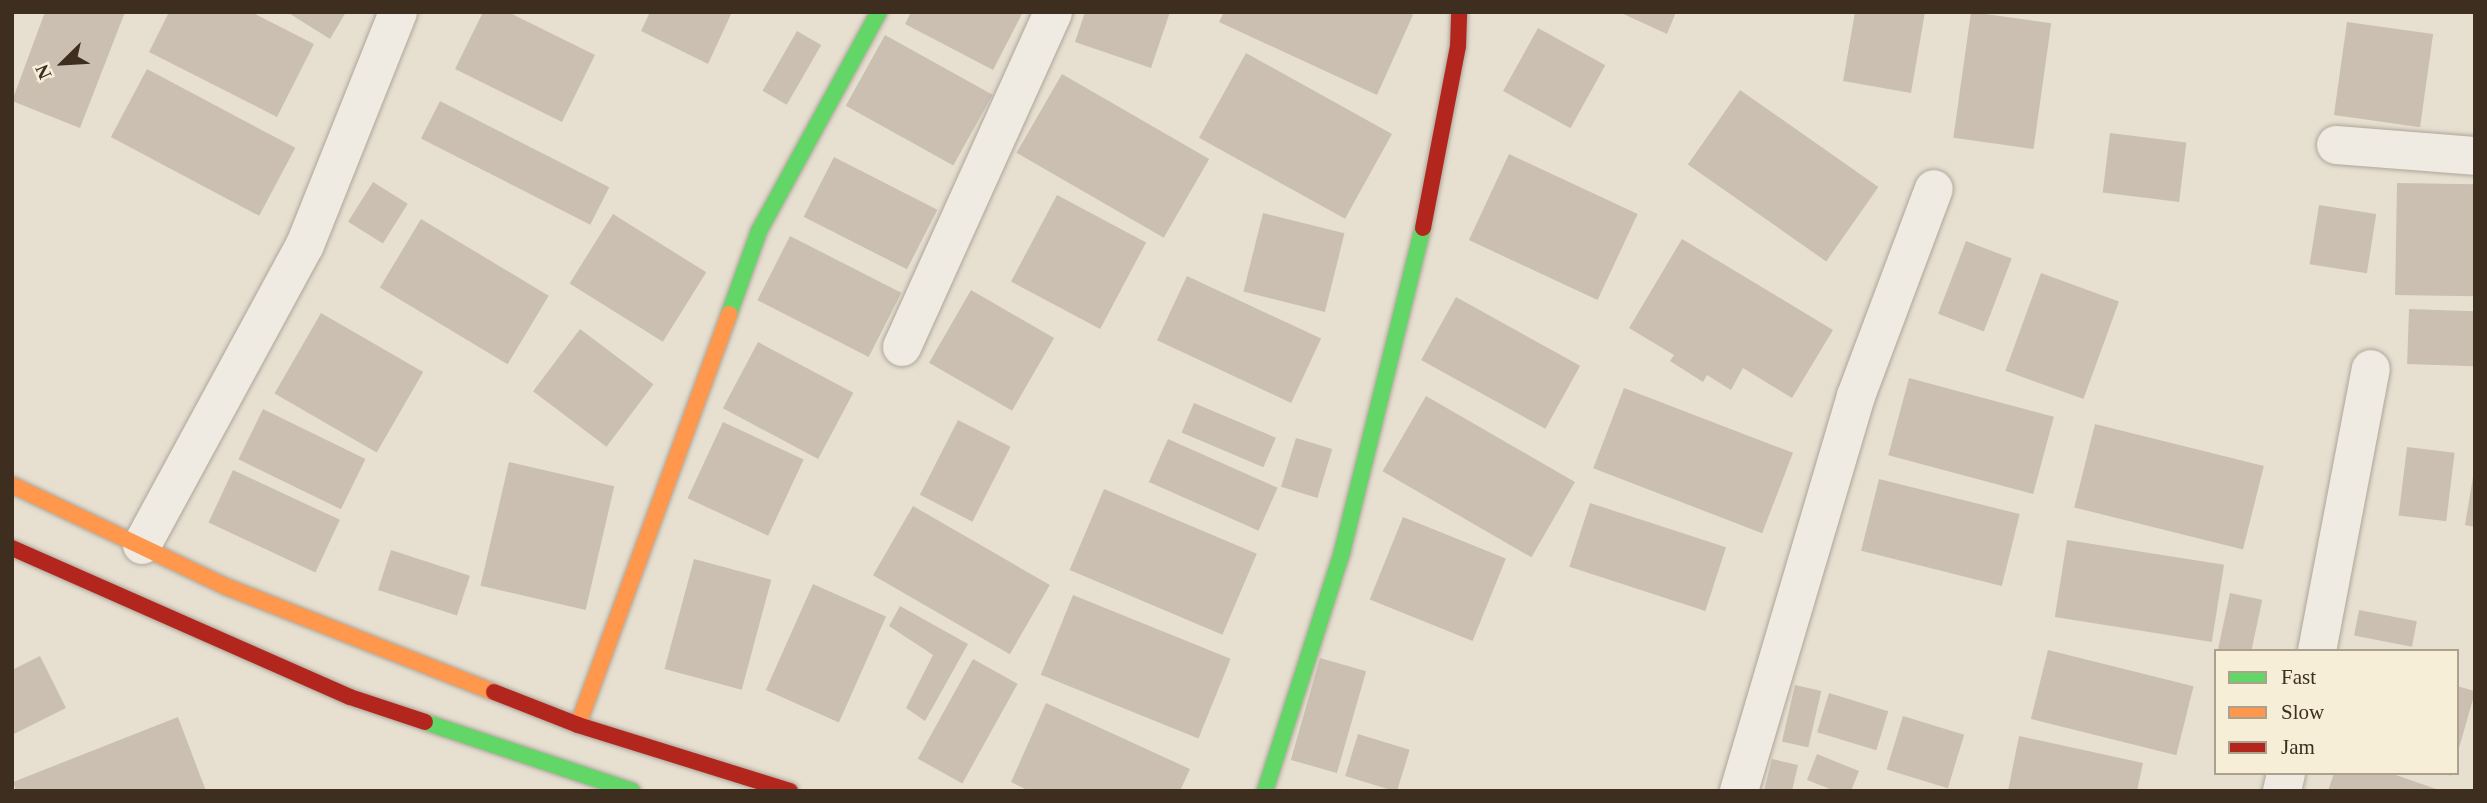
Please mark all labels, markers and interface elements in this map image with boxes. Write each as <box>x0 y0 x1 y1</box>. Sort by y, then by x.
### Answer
north arrow <box>28 28 98 98</box>
text: N <box>31 61 56 82</box>
legend <box>2214 649 2459 775</box>
text: Fast <box>2281 665 2316 689</box>
text: Slow <box>2281 700 2324 724</box>
text: Jam <box>2281 735 2315 759</box>

